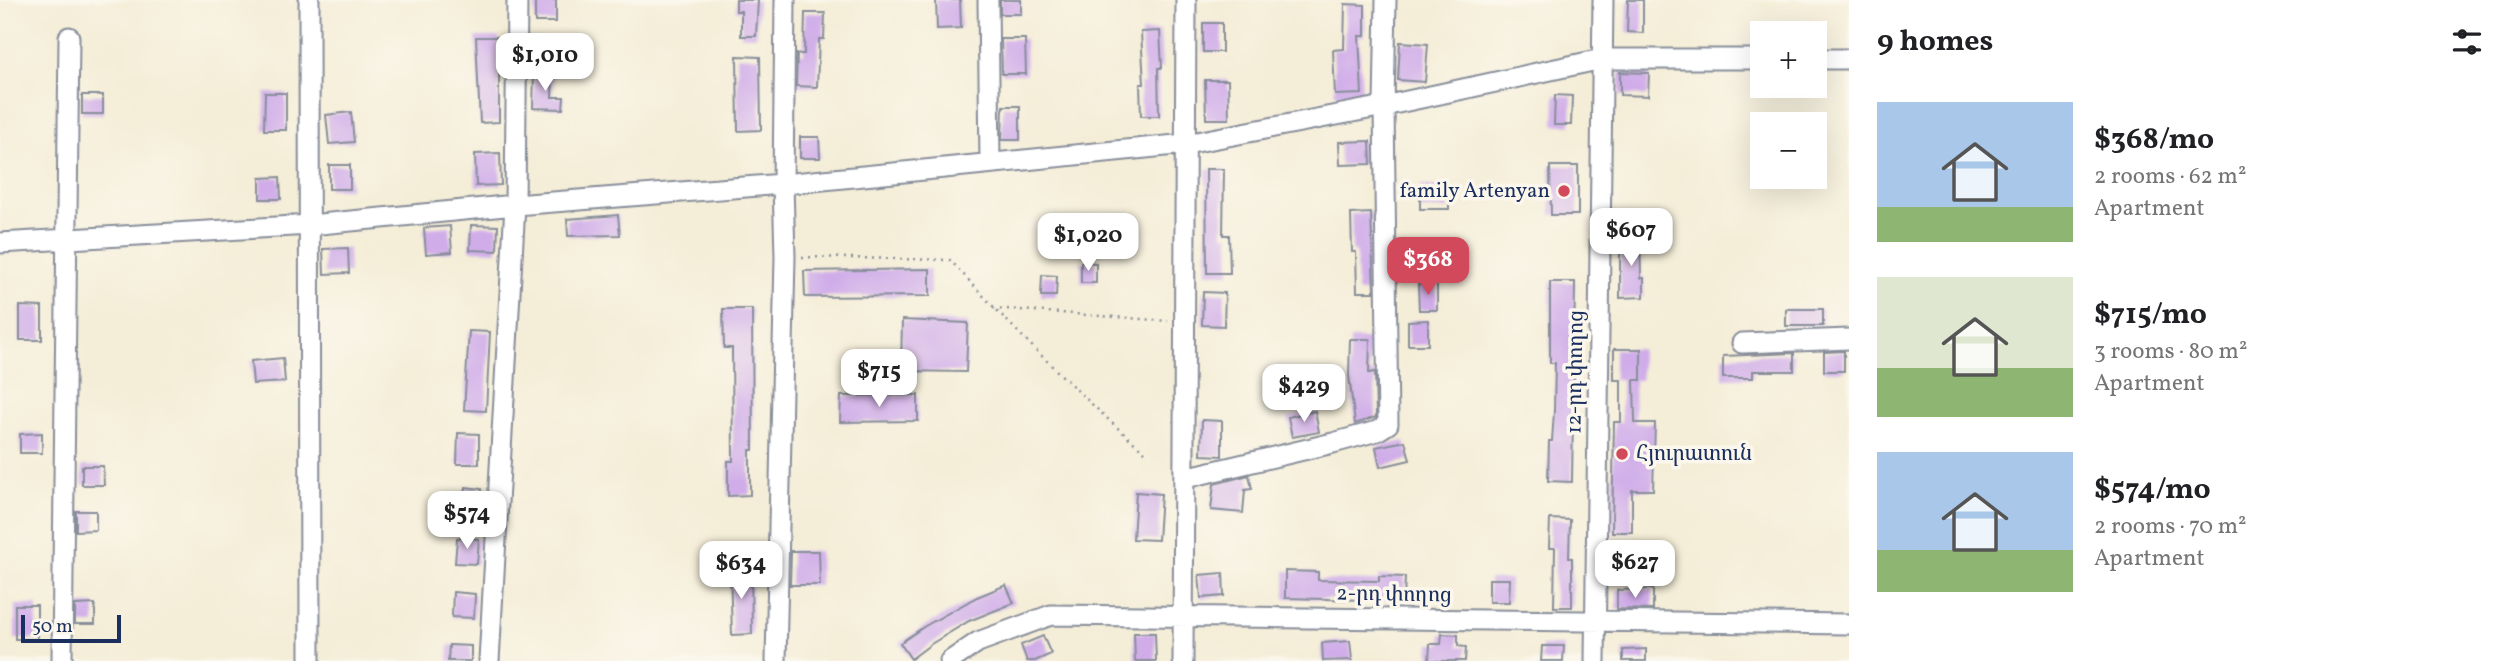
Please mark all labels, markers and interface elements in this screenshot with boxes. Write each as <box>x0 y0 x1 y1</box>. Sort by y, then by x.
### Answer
map controls <box>1750 21 1827 189</box>
button: + <box>1750 21 1827 98</box>
text: 9 homes <box>1877 21 1993 63</box>
icon: filters <box>2448 23 2486 61</box>
pin: $1,010 <box>488 34 602 93</box>
text: $1,010 <box>512 40 578 72</box>
button: − <box>1750 112 1827 189</box>
text: $368/mo <box>2094 119 2214 161</box>
icon: home <box>1933 130 2017 214</box>
text: 2 rooms · 62 m² <box>2094 161 2246 193</box>
place label: family Artenyan <box>1399 177 1550 206</box>
marker: family Artenyan <box>1556 183 1572 199</box>
text: Apartment <box>2094 193 2205 225</box>
pin: $607 <box>1590 208 1672 268</box>
pin: $1,020 <box>1031 214 1145 273</box>
text: $607 <box>1606 215 1656 247</box>
text: $1,020 <box>1054 220 1122 252</box>
pin: $368 <box>1387 238 1469 297</box>
text: $368 <box>1403 244 1453 276</box>
text: $715/mo <box>2094 294 2207 336</box>
icon: home <box>1933 305 2017 389</box>
street label: 12-րդ փողոց <box>1560 310 1592 434</box>
text: 3 rooms · 80 m² <box>2094 336 2247 368</box>
pin: $715 <box>838 350 920 409</box>
text: $715 <box>857 356 901 388</box>
pin: $429 <box>1263 364 1345 424</box>
text: Apartment <box>2094 368 2205 400</box>
text: $429 <box>1278 371 1330 403</box>
place label: Հյուրատուն <box>1636 440 1752 469</box>
marker: Հյուրատուն <box>1614 446 1630 462</box>
text: $574/mo <box>2094 469 2211 511</box>
icon: home <box>1933 480 2017 564</box>
pin: $574 <box>426 491 508 551</box>
text: $574 <box>443 498 491 530</box>
text: 2 rooms · 70 m² <box>2094 511 2247 543</box>
pin: $627 <box>1594 540 1676 600</box>
pin: $634 <box>700 542 782 601</box>
text: Apartment <box>2094 543 2205 575</box>
text: $627 <box>1611 547 1659 579</box>
text: $634 <box>716 548 767 580</box>
street label: 2-րդ փողոց <box>1336 579 1452 611</box>
scale bar <box>21 612 121 644</box>
text: 50 m <box>32 614 73 640</box>

